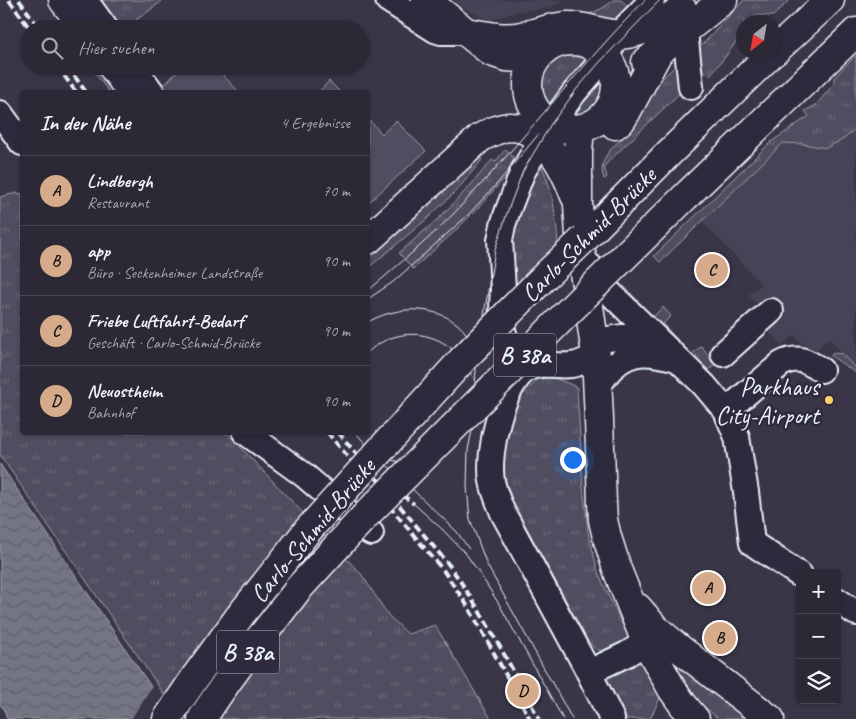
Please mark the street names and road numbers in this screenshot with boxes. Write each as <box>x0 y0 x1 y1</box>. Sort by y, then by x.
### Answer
street label: Carlo-Schmid-Brücke <box>514 159 665 309</box>
road number: B 38a <box>494 334 556 376</box>
street label: Carlo-Schmid-Brücke <box>243 450 384 609</box>
road number: B 38a <box>217 630 279 674</box>

